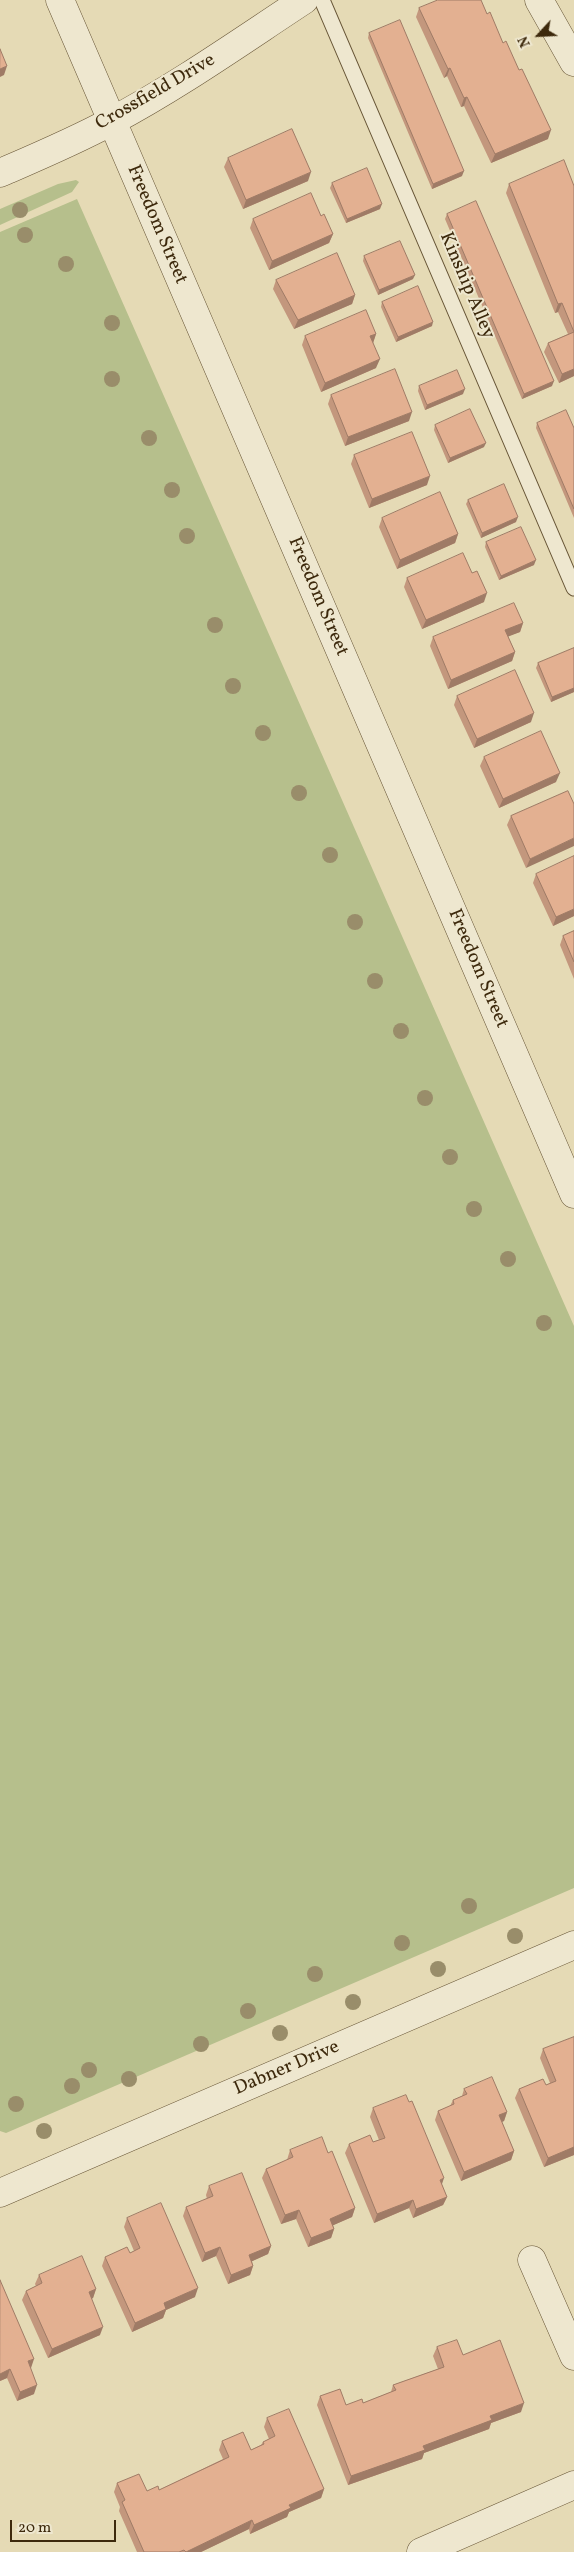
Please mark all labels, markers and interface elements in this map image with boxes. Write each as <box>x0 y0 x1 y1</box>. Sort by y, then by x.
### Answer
north arrow <box>514 10 564 60</box>
text: N <box>514 33 536 50</box>
street label: Crossfield Drive <box>92 50 220 136</box>
street label: Freedom Street <box>121 162 191 288</box>
street label: Kinship Alley <box>433 229 499 343</box>
street label: Freedom Street <box>282 534 352 660</box>
street label: Freedom Street <box>442 906 512 1032</box>
street label: Dabner Drive <box>231 2037 343 2101</box>
scale bar <box>12 2510 119 2542</box>
text: 20 m <box>18 2518 51 2539</box>

